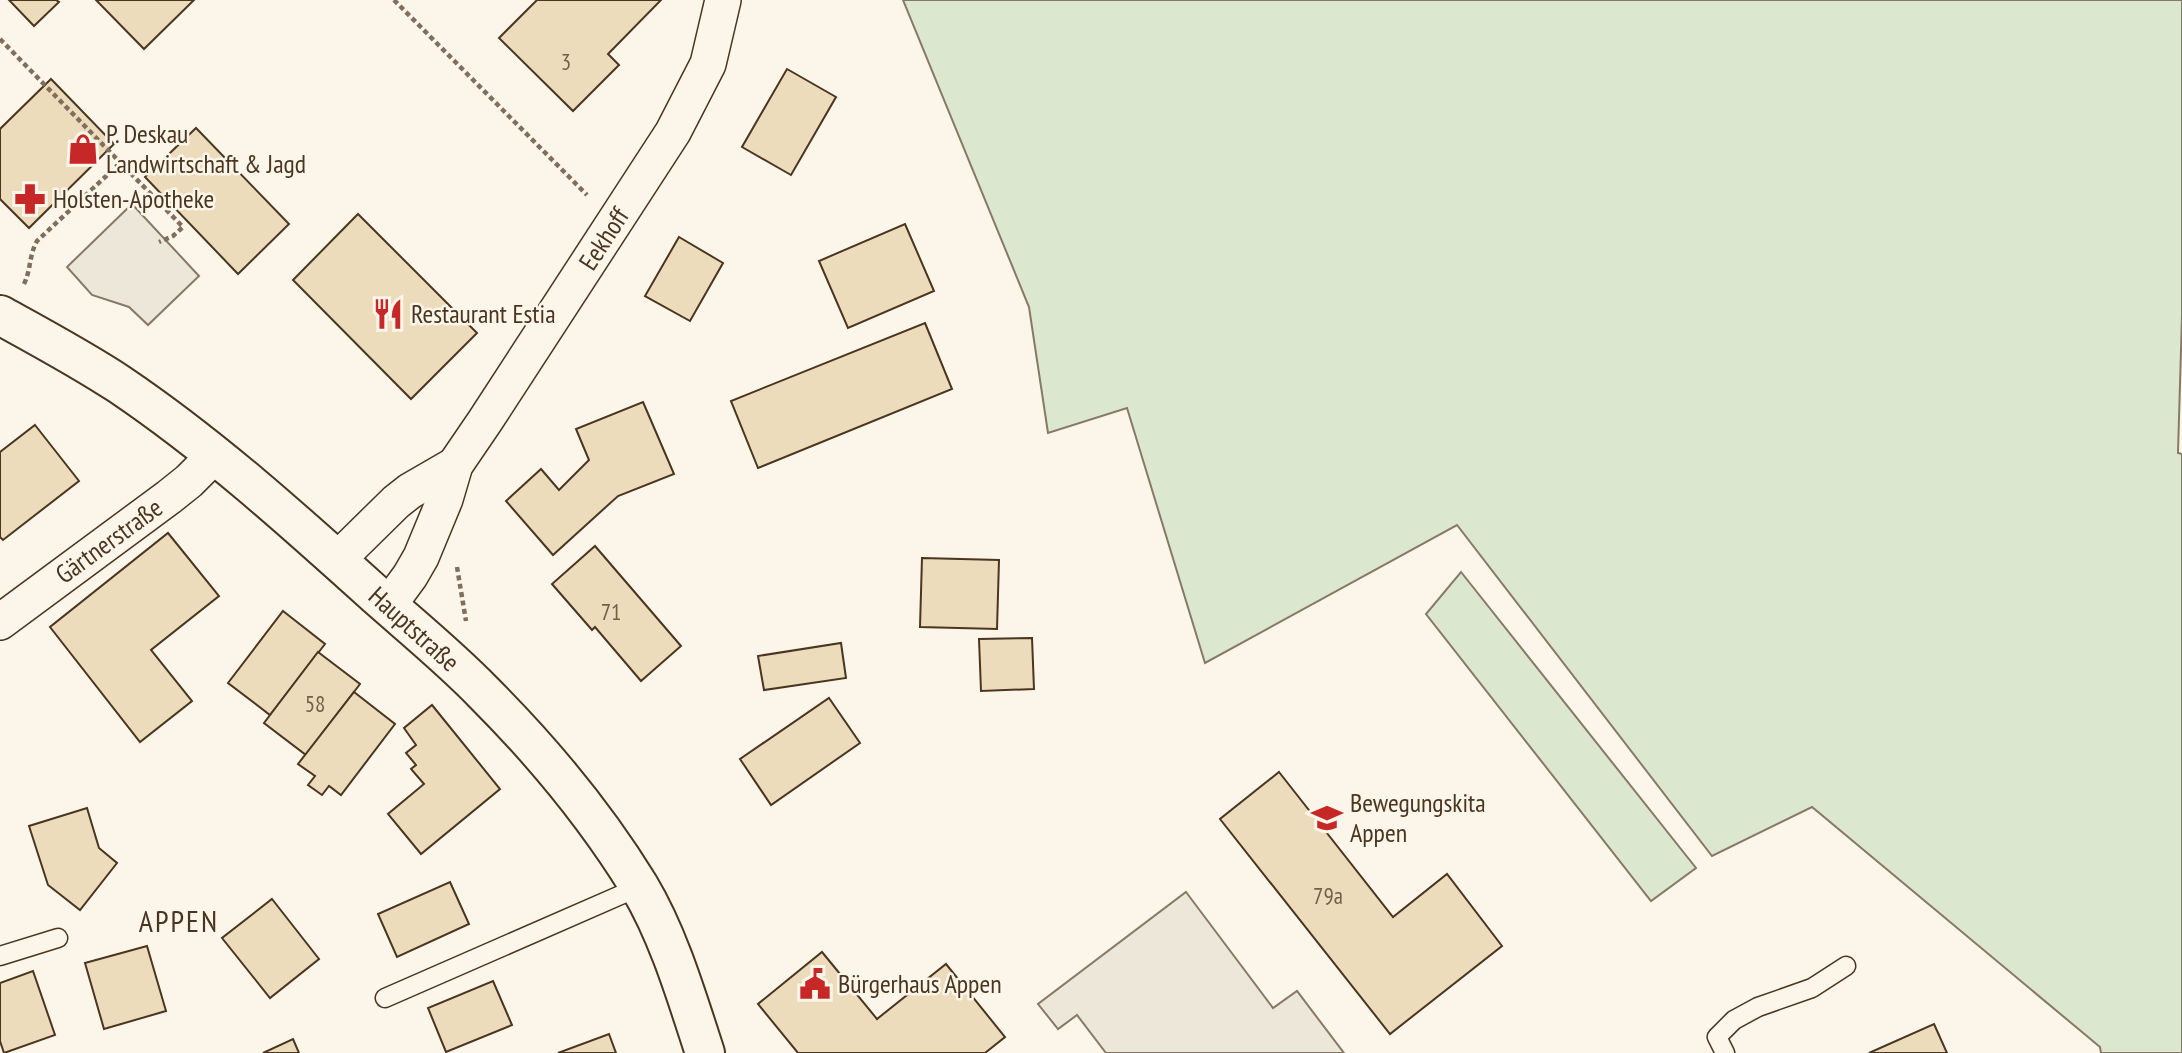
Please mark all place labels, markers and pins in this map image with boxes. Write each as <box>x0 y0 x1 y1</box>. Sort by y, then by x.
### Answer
place label: P. Deskau Landwirtschaft & Jagd <box>106 117 306 180</box>
shop icon: P. Deskau Landwirtschaft & Jagd <box>66 132 100 166</box>
pharmacy icon: Holsten-Apotheke <box>13 182 47 216</box>
place label: Holsten-Apotheke <box>53 182 214 215</box>
restaurant icon: Restaurant Estia <box>371 297 405 331</box>
place label: Restaurant Estia <box>411 297 556 330</box>
place label: Bewegungskita Appen <box>1350 786 1486 849</box>
school or university icon: Bewegungskita Appen <box>1310 801 1344 835</box>
public building icon: Bürgerhaus Appen <box>798 967 832 1001</box>
place label: Bürgerhaus Appen <box>838 967 1002 1000</box>

